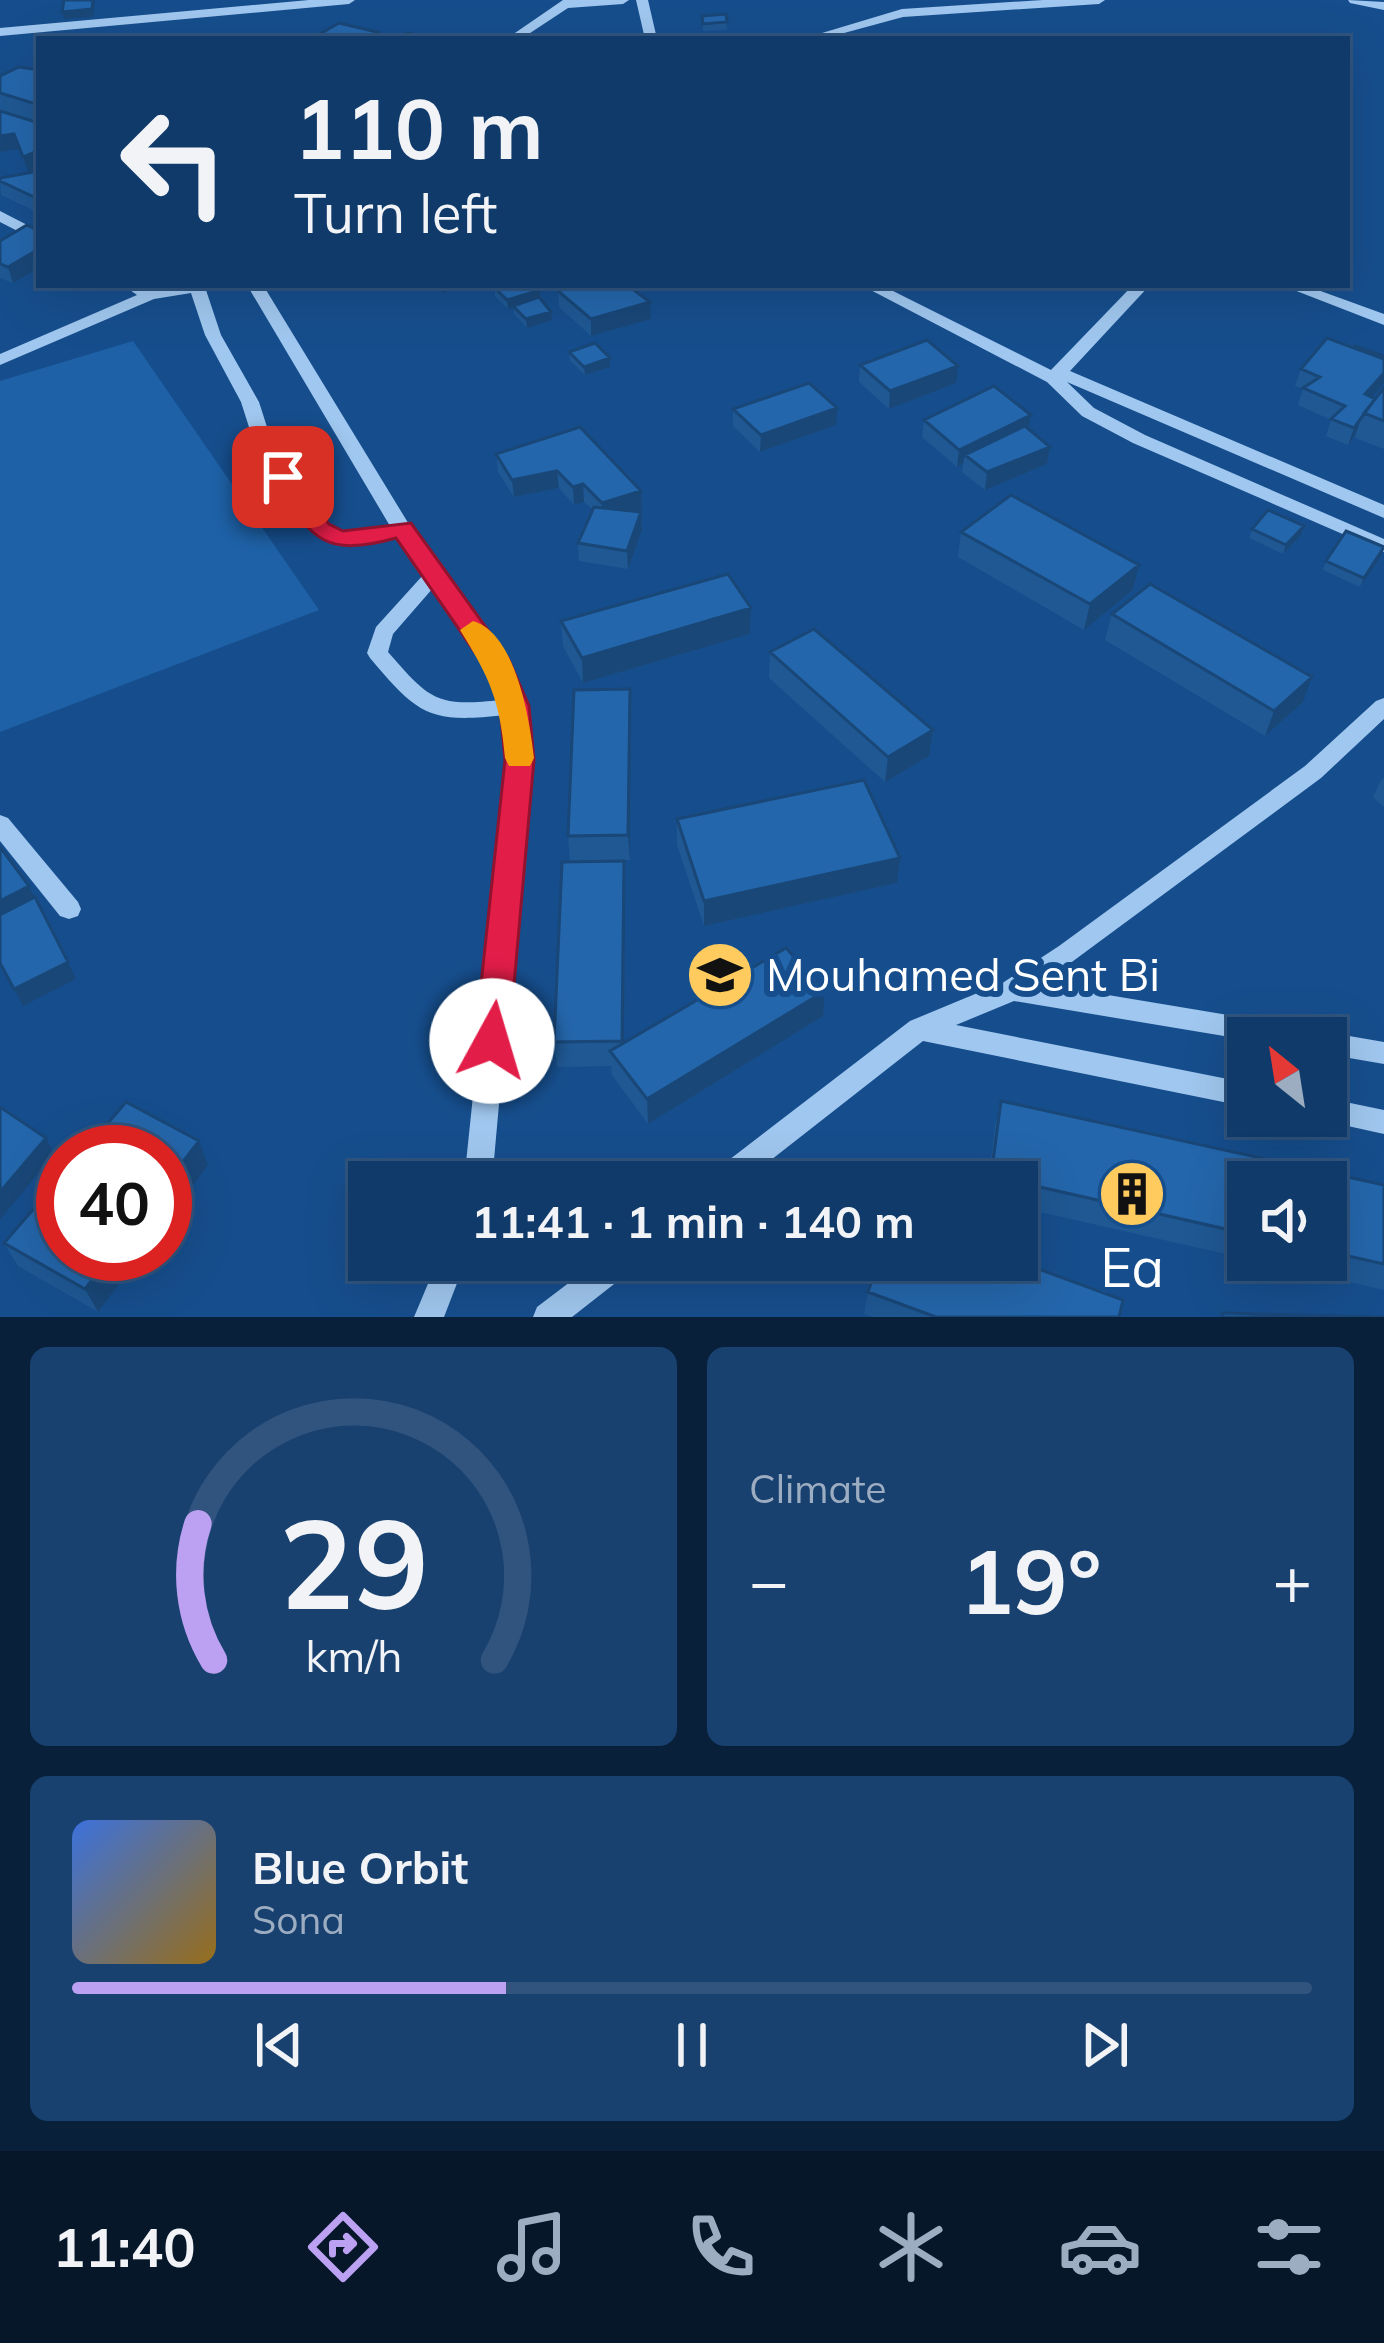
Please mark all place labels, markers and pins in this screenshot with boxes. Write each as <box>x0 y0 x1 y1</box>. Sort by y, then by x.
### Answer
pin <box>232 426 334 528</box>
school or university icon: Mouhamed Sent Bi <box>685 940 755 1010</box>
place label: Mouhamed Sent Bi <box>766 946 1160 1002</box>
building icon: Ea <box>1097 1159 1167 1229</box>
place label: Ea <box>1100 1233 1164 1301</box>

